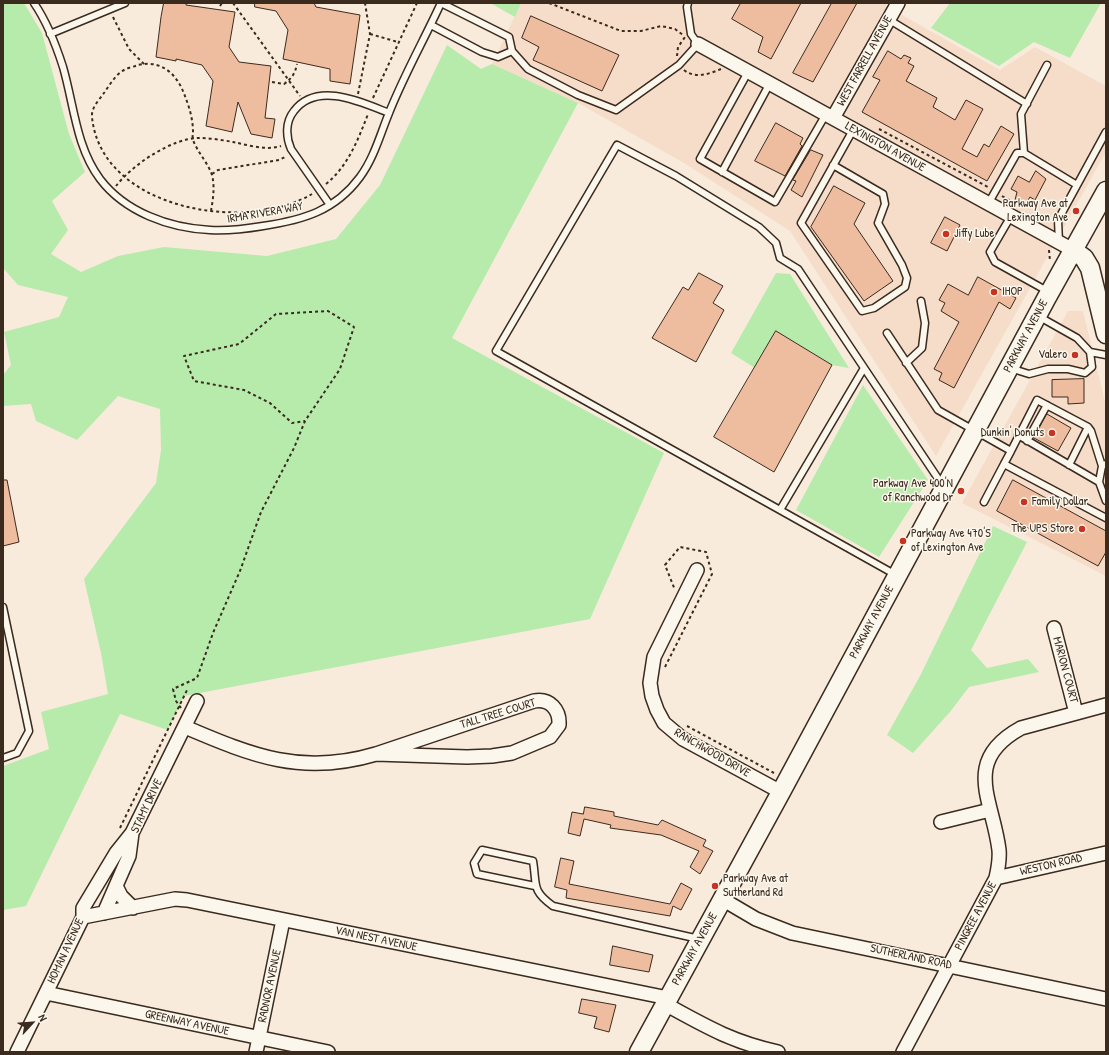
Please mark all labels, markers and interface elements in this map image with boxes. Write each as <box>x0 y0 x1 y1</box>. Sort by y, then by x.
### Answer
street label: WEST FARRELL AVENUE <box>834 13 896 109</box>
street label: LEXINGTON AVENUE <box>842 119 928 175</box>
place label: Parkway Ave at Lexington Ave <box>1003 197 1068 225</box>
street label: IRMA RIVERA WAY <box>226 199 304 227</box>
marker: Parkway Ave at Lexington Ave <box>1071 206 1081 216</box>
place label: Jiffy Lube <box>954 227 994 241</box>
marker: Jiffy Lube <box>941 229 951 239</box>
place label: IHOP <box>1002 285 1023 299</box>
marker: IHOP <box>989 287 999 297</box>
street label: PARKWAY AVENUE <box>1001 297 1051 375</box>
place label: Valero <box>1038 348 1067 362</box>
marker: Valero <box>1070 350 1080 360</box>
place label: Dunkin' Donuts <box>981 426 1044 440</box>
marker: Dunkin' Donuts <box>1047 428 1057 438</box>
place label: Parkway Ave 400'N of Ranchwood Dr <box>873 477 953 505</box>
marker: Parkway Ave 400'N of Ranchwood Dr <box>956 486 966 496</box>
place label: Family Dollar <box>1032 495 1088 509</box>
marker: Family Dollar <box>1019 497 1029 507</box>
place label: The UPS Store <box>1011 522 1074 536</box>
marker: The UPS Store <box>1077 524 1087 534</box>
place label: Parkway Ave 470'S of Lexington Ave <box>911 527 991 555</box>
marker: Parkway Ave 470'S of Lexington Ave <box>898 536 908 546</box>
street label: PARKWAY AVENUE <box>847 583 897 661</box>
street label: MARION COURT <box>1049 635 1081 705</box>
street label: TALL TREE COURT <box>458 696 538 732</box>
street label: RANCHWOOD DRIVE <box>672 725 752 781</box>
street label: STAMY DRIVE <box>128 777 166 835</box>
street label: WESTON ROAD <box>1019 851 1083 879</box>
place label: Parkway Ave at Sutherland Rd <box>723 872 788 900</box>
street label: PINGREE AVENUE <box>952 879 1000 953</box>
marker: Parkway Ave at Sutherland Rd <box>710 881 720 891</box>
street label: PARKWAY AVENUE <box>669 910 721 988</box>
street label: HOMAN AVENUE <box>45 916 87 986</box>
street label: VAN NEST AVENUE <box>334 923 418 955</box>
street label: SUTHERLAND ROAD <box>869 941 953 973</box>
street label: RADNOR AVENUE <box>255 948 285 1024</box>
north arrow <box>12 1003 52 1043</box>
street label: GREENWAY AVENUE <box>144 1007 230 1039</box>
text: N <box>35 1012 50 1023</box>

